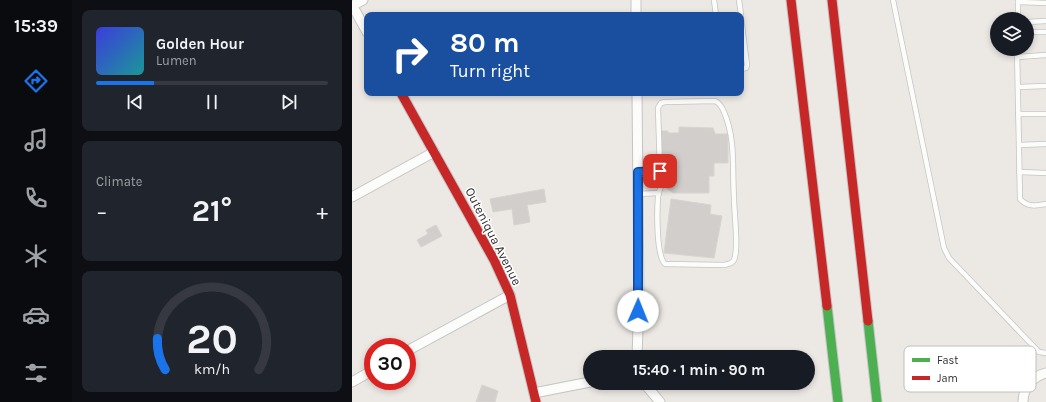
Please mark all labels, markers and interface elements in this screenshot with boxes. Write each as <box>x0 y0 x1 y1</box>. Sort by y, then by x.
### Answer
map controls <box>990 12 1034 56</box>
button: layers <box>990 12 1034 56</box>
text: 15:39 <box>14 15 58 37</box>
text: 80 m <box>450 26 519 59</box>
icon: right <box>384 28 436 80</box>
text: Golden Hour <box>156 35 244 53</box>
text: Lumen <box>156 53 197 68</box>
text: Turn right <box>450 60 530 82</box>
icon: directions <box>22 67 50 95</box>
icon: previous <box>124 91 146 113</box>
icon: pause <box>201 91 223 113</box>
icon: next <box>278 91 300 113</box>
icon: music <box>22 126 50 154</box>
pin <box>643 154 677 188</box>
icon: arrive <box>649 160 671 182</box>
text: Climate <box>96 174 142 189</box>
icon: phone <box>22 184 50 212</box>
street label: Outeniqua Avenue <box>461 185 525 289</box>
text: 21° <box>192 193 232 229</box>
text: − <box>96 199 108 225</box>
text: + <box>316 199 328 225</box>
icon: climate <box>22 242 50 270</box>
position arrow <box>617 290 659 332</box>
icon: car <box>22 301 50 329</box>
text: 20 <box>186 314 238 362</box>
speed limit sign: 30 <box>364 338 416 390</box>
legend <box>904 346 1036 392</box>
text: Fast <box>937 354 958 367</box>
icon: filters <box>22 359 50 387</box>
text: km/h <box>194 360 230 377</box>
text: 15:40 · 1 min · 90 m <box>633 361 765 379</box>
text: Jam <box>937 372 958 385</box>

